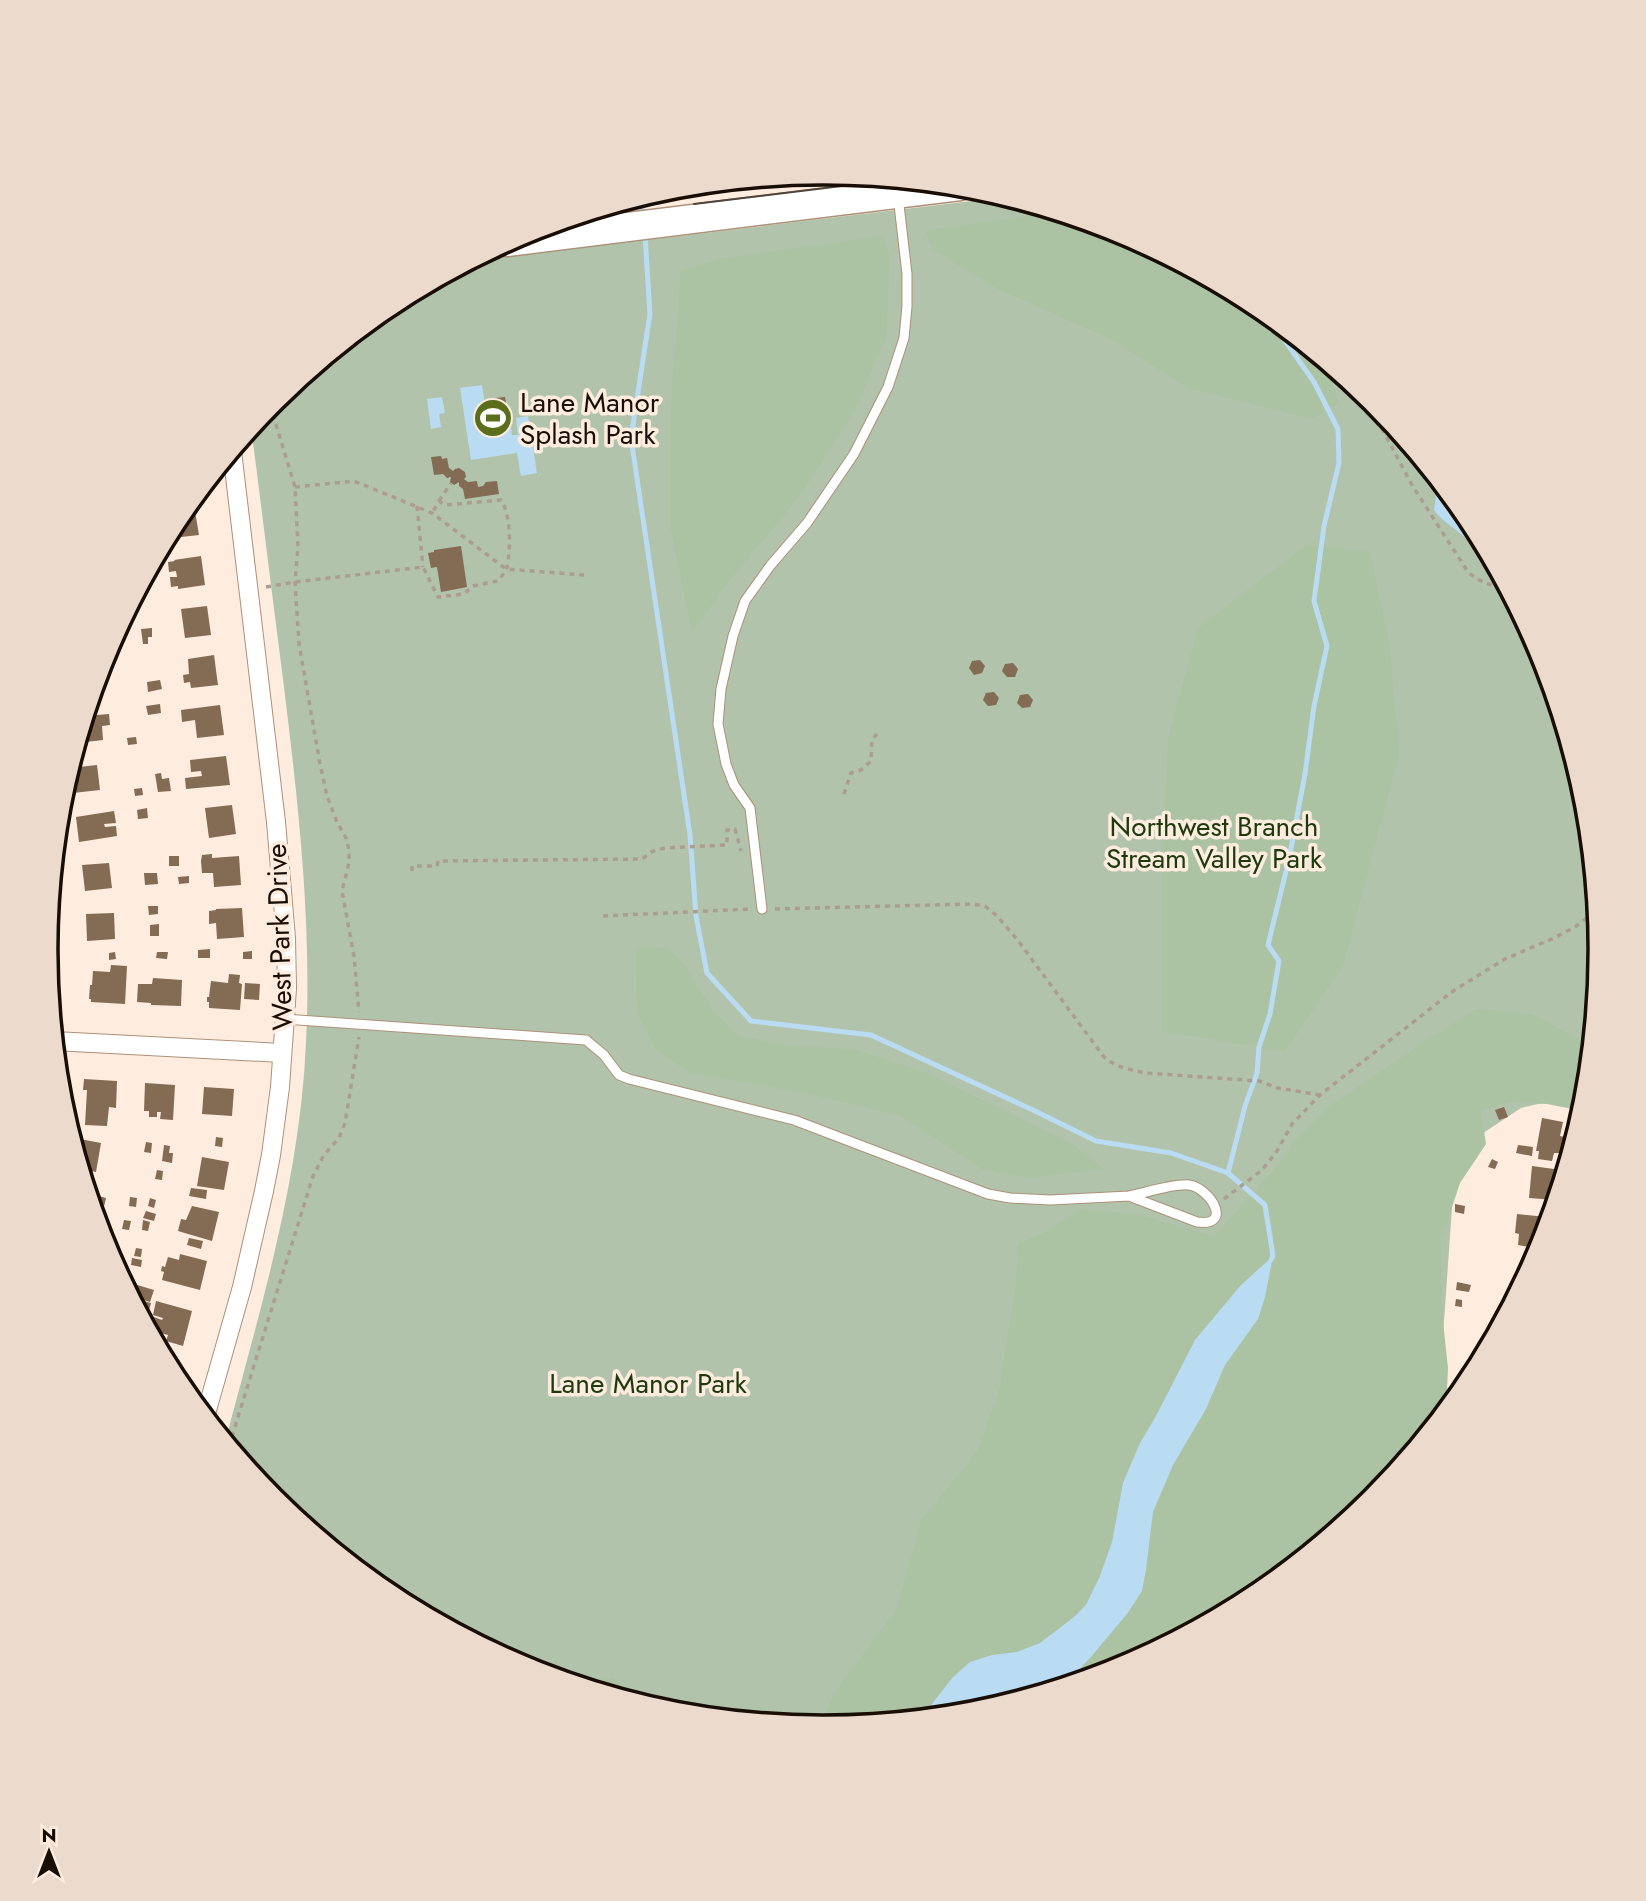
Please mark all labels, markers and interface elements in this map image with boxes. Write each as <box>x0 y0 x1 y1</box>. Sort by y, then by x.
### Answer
place label: Lane Manor Splash Park <box>520 382 660 455</box>
sports icon: Lane Manor Splash Park <box>472 397 514 439</box>
park label: Northwest Branch Stream Valley Park <box>1106 806 1323 879</box>
street label: West Park Drive <box>256 843 303 1031</box>
park label: Lane Manor Park <box>549 1363 747 1404</box>
north arrow <box>14 1817 84 1887</box>
text: N <box>41 1822 57 1849</box>

